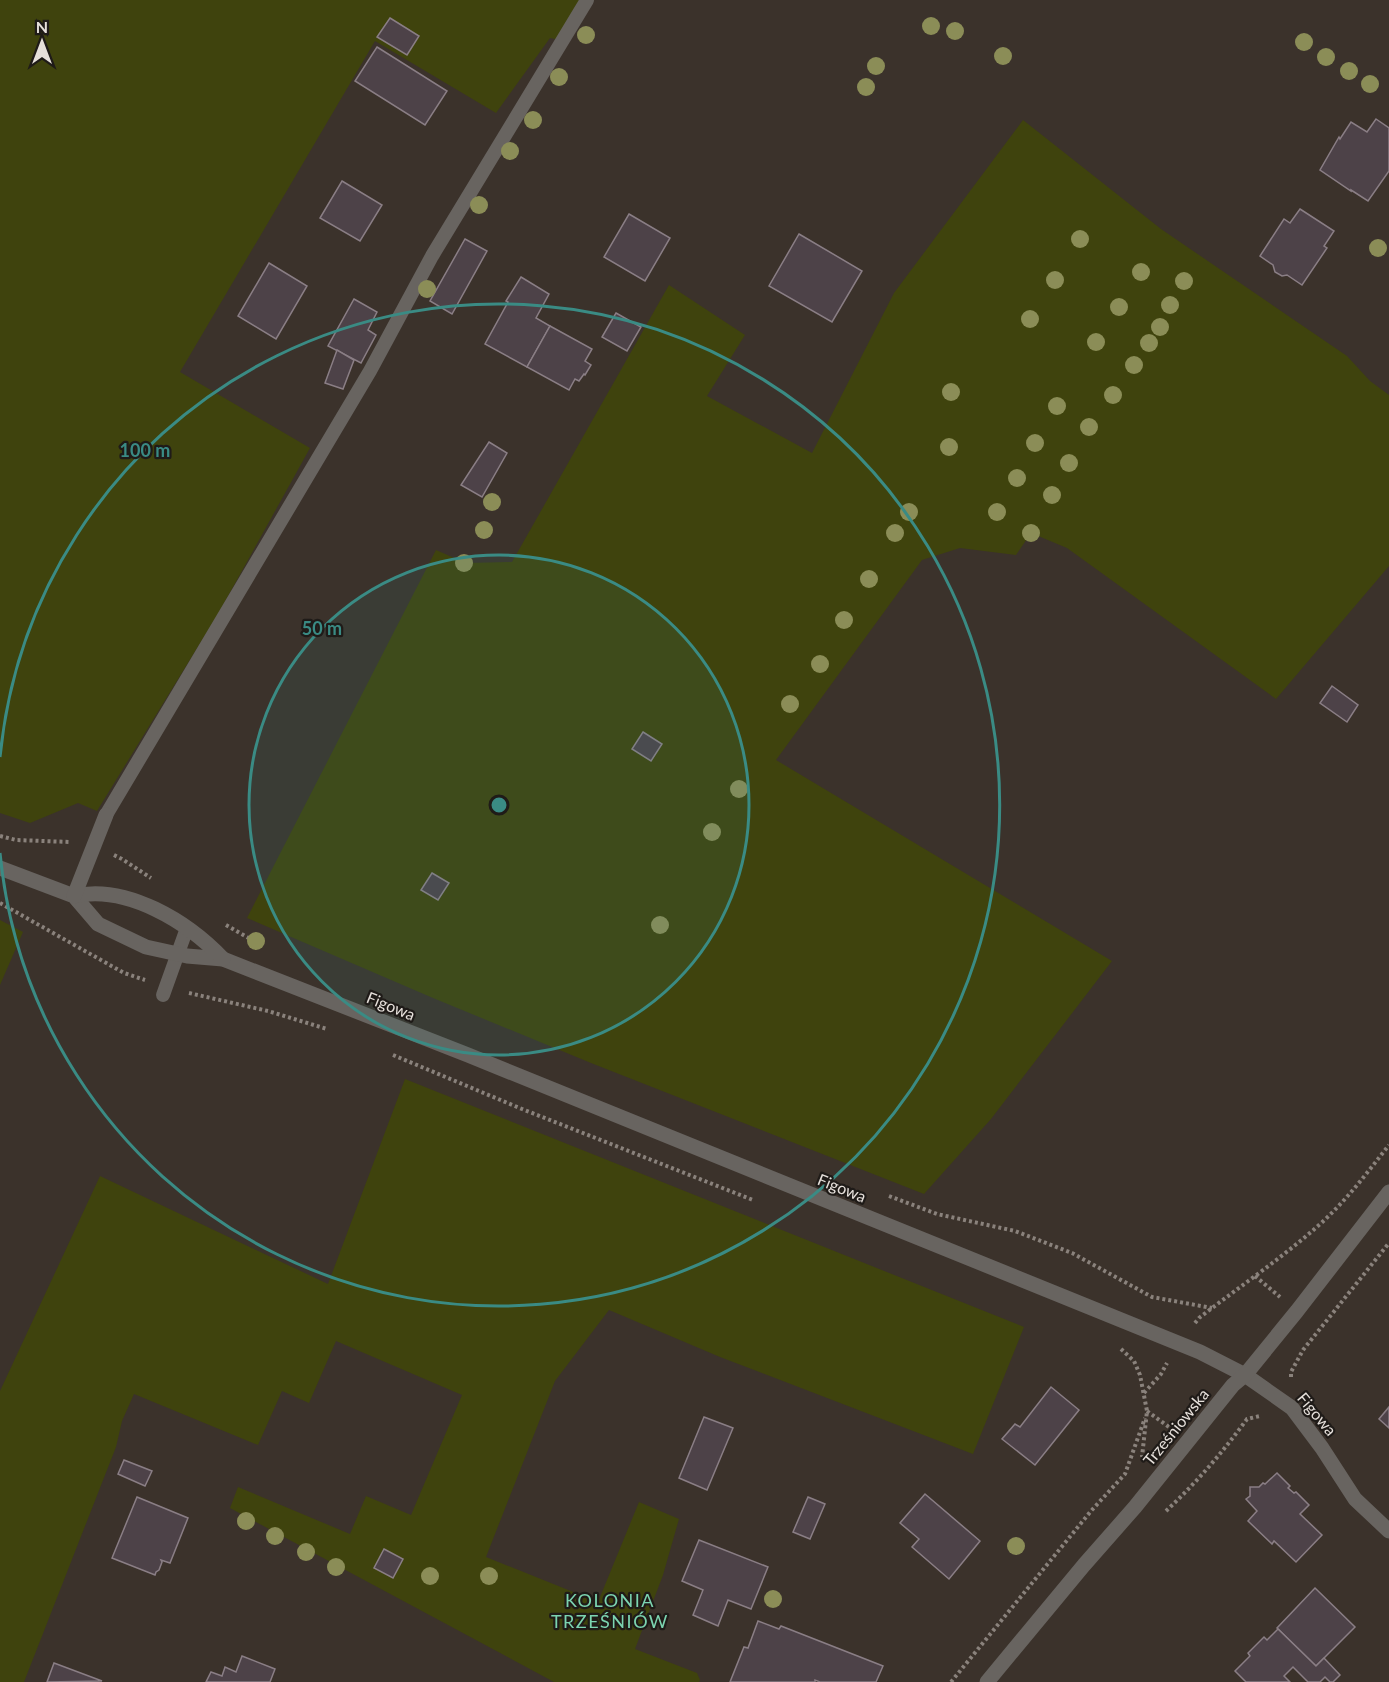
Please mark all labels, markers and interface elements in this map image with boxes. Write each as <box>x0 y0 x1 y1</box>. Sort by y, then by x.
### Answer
north arrow <box>12 12 72 72</box>
text: N <box>36 17 48 36</box>
text: 100 m <box>120 439 170 461</box>
text: 50 m <box>302 617 342 639</box>
centre of rings <box>489 795 509 815</box>
street label: Figowa <box>364 987 418 1024</box>
street label: Figowa <box>815 1169 869 1206</box>
street label: Trześniowska <box>1139 1384 1212 1469</box>
street label: Figowa <box>1294 1388 1341 1439</box>
district label: KOLONIA TRZEŚNIÓW <box>551 1589 669 1632</box>

